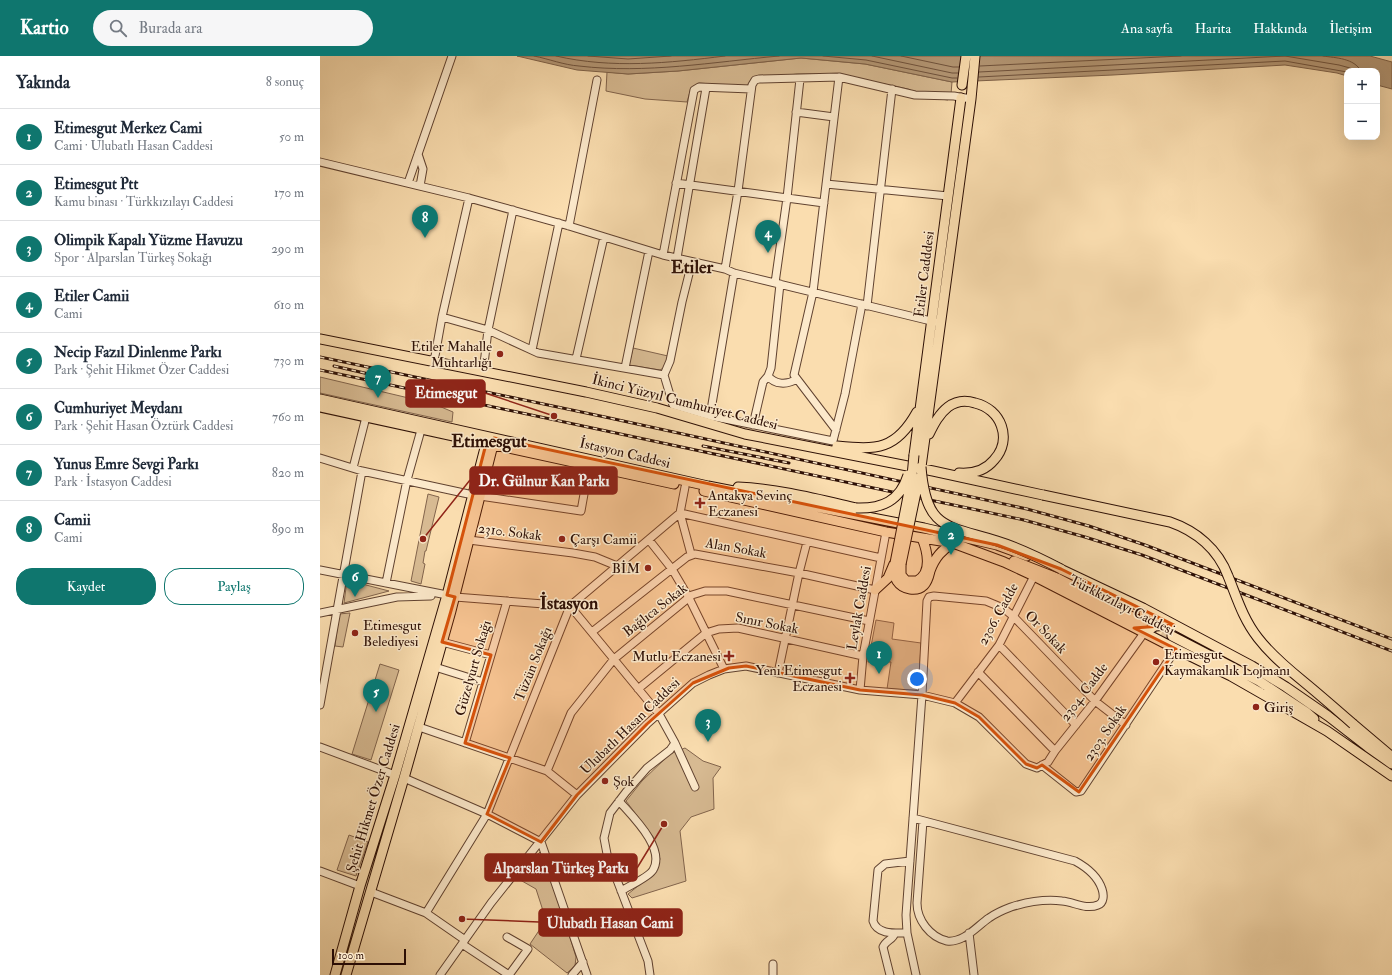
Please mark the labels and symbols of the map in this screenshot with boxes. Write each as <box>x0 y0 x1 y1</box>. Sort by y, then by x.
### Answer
pin: 8 <box>412 205 438 238</box>
pin: 4 <box>755 220 781 253</box>
street label: Etiler Cadddesi <box>910 230 938 318</box>
district label: Etiler <box>671 256 713 279</box>
place label: Etiler Mahalle Muhtarlığı <box>411 338 492 371</box>
marker: Etiler Mahalle Muhtarlığı <box>495 349 505 359</box>
pin: 7 <box>365 365 391 398</box>
street label: İkinci Yüzyıl Cumhuriyet Caddesi <box>590 371 780 434</box>
callout: Etimesgut <box>406 380 485 407</box>
text: Etimesgut <box>415 384 478 404</box>
district label: Etimesgut <box>451 430 527 453</box>
street label: İstasyon Caddesi <box>578 434 672 473</box>
callout: Dr. Gülnur Kan Parkı <box>470 467 617 494</box>
text: Dr. Gülnur Kan Parkı <box>479 472 609 491</box>
place label: Antakya Sevinç Eczanesi <box>707 487 792 520</box>
marker: Antakya Sevinç Eczanesi <box>695 498 705 508</box>
street label: 2310. Sokak <box>477 520 543 544</box>
pin: 2 <box>938 522 964 555</box>
place label: Çarşı Camii <box>570 531 637 548</box>
marker: Çarşı Camii <box>557 534 567 544</box>
street label: Alan Sokak <box>703 534 768 562</box>
place label: BİM <box>612 560 640 577</box>
marker: BİM <box>643 563 653 573</box>
pin: 6 <box>342 564 368 597</box>
street label: Leylak Caddesi <box>843 564 876 652</box>
street label: Türkkızılayı Caddesi <box>1066 571 1178 640</box>
street label: Bağlıca Sokak <box>619 579 691 640</box>
street label: 2306. Cadde <box>974 580 1022 648</box>
district label: İstasyon <box>540 591 599 615</box>
street label: Or Sokak <box>1021 607 1071 657</box>
street label: Sınır Sokak <box>734 609 800 638</box>
place label: Etimesgut Belediyesi <box>363 617 422 651</box>
street label: Güzelyurt Sokağı <box>451 618 496 718</box>
street label: Tüzün Sokağı <box>510 624 556 704</box>
marker: Etimesgut Belediyesi <box>350 628 360 638</box>
pin: 1 <box>866 641 892 674</box>
place label: Etimesgut Kaymakamlık Lojmanı <box>1164 646 1290 680</box>
place label: Mutlu Eczanesi <box>632 648 721 665</box>
marker: Mutlu Eczanesi <box>724 651 734 661</box>
marker: Etimesgut Kaymakamlık Lojmanı <box>1151 657 1161 667</box>
street label: 2304. Cadde <box>1057 659 1112 725</box>
place label: Yeni Etimesgut Eczanesi <box>755 662 842 695</box>
your location <box>907 669 927 689</box>
marker: Yeni Etimesgut Eczanesi <box>845 673 855 683</box>
street label: Ulubatlı Hasan Caddesi <box>577 674 684 778</box>
pin: 5 <box>363 679 389 712</box>
place label: Giriş <box>1264 699 1293 716</box>
street label: 2303. Sokak <box>1080 701 1130 764</box>
marker: Giriş <box>1251 702 1261 712</box>
pin: 3 <box>695 709 721 742</box>
street label: Şehit Hikmet Özer Caddesi <box>342 721 404 874</box>
place label: Şok <box>613 773 634 790</box>
marker: Şok <box>600 776 610 786</box>
callout: Alparslan Türkeş Parkı <box>485 854 637 881</box>
text: Alparslan Türkeş Parkı <box>492 859 629 879</box>
callout: Ulubatlı Hasan Cami <box>539 909 682 936</box>
text: Ulubatlı Hasan Cami <box>547 914 673 933</box>
scale bar <box>332 947 406 966</box>

